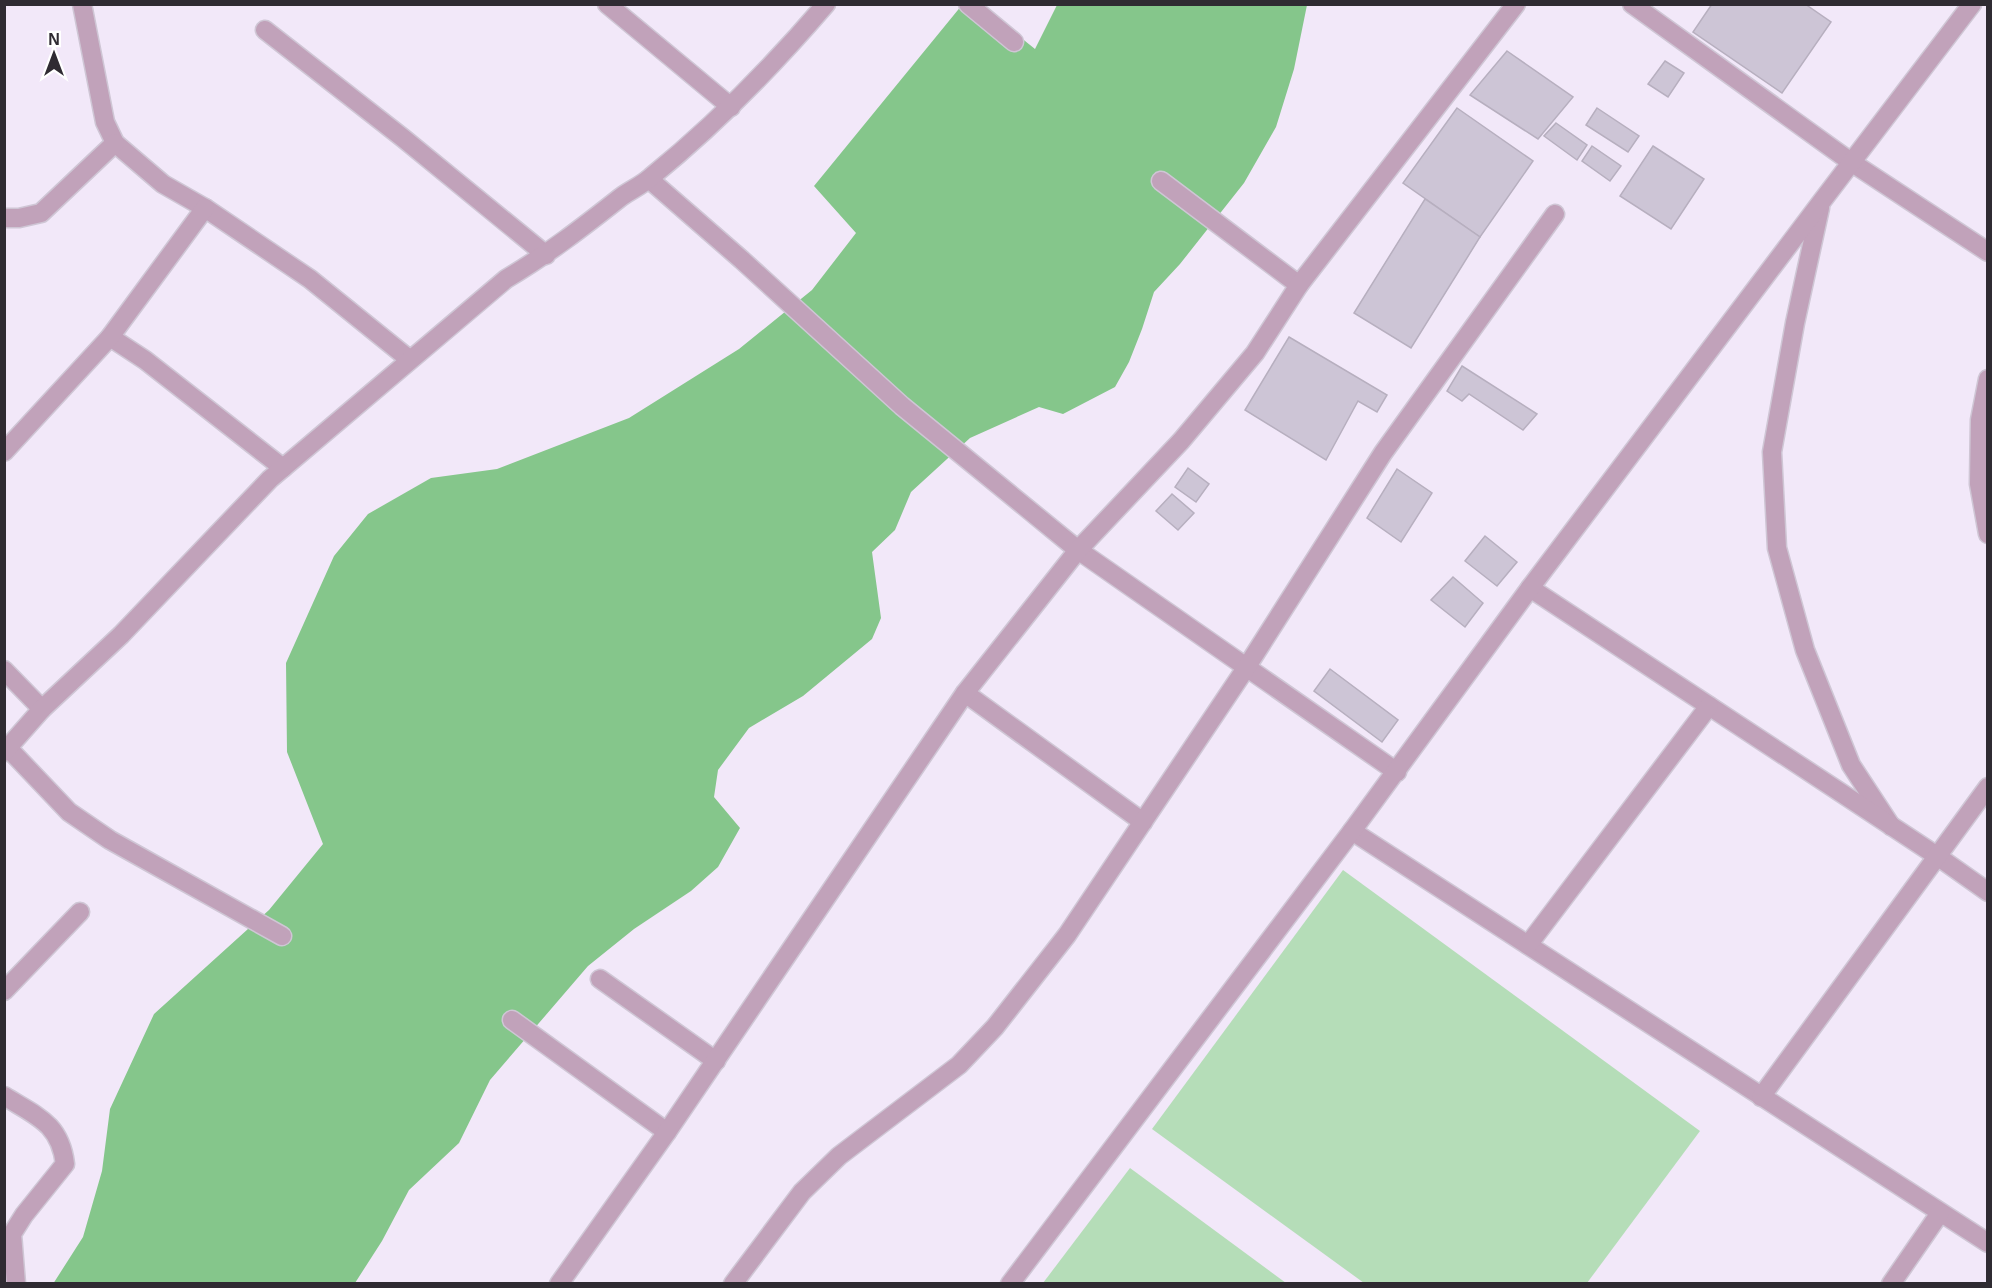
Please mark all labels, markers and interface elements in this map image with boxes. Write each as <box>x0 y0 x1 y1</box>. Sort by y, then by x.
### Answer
north arrow <box>24 24 84 84</box>
text: N <box>48 31 60 48</box>

